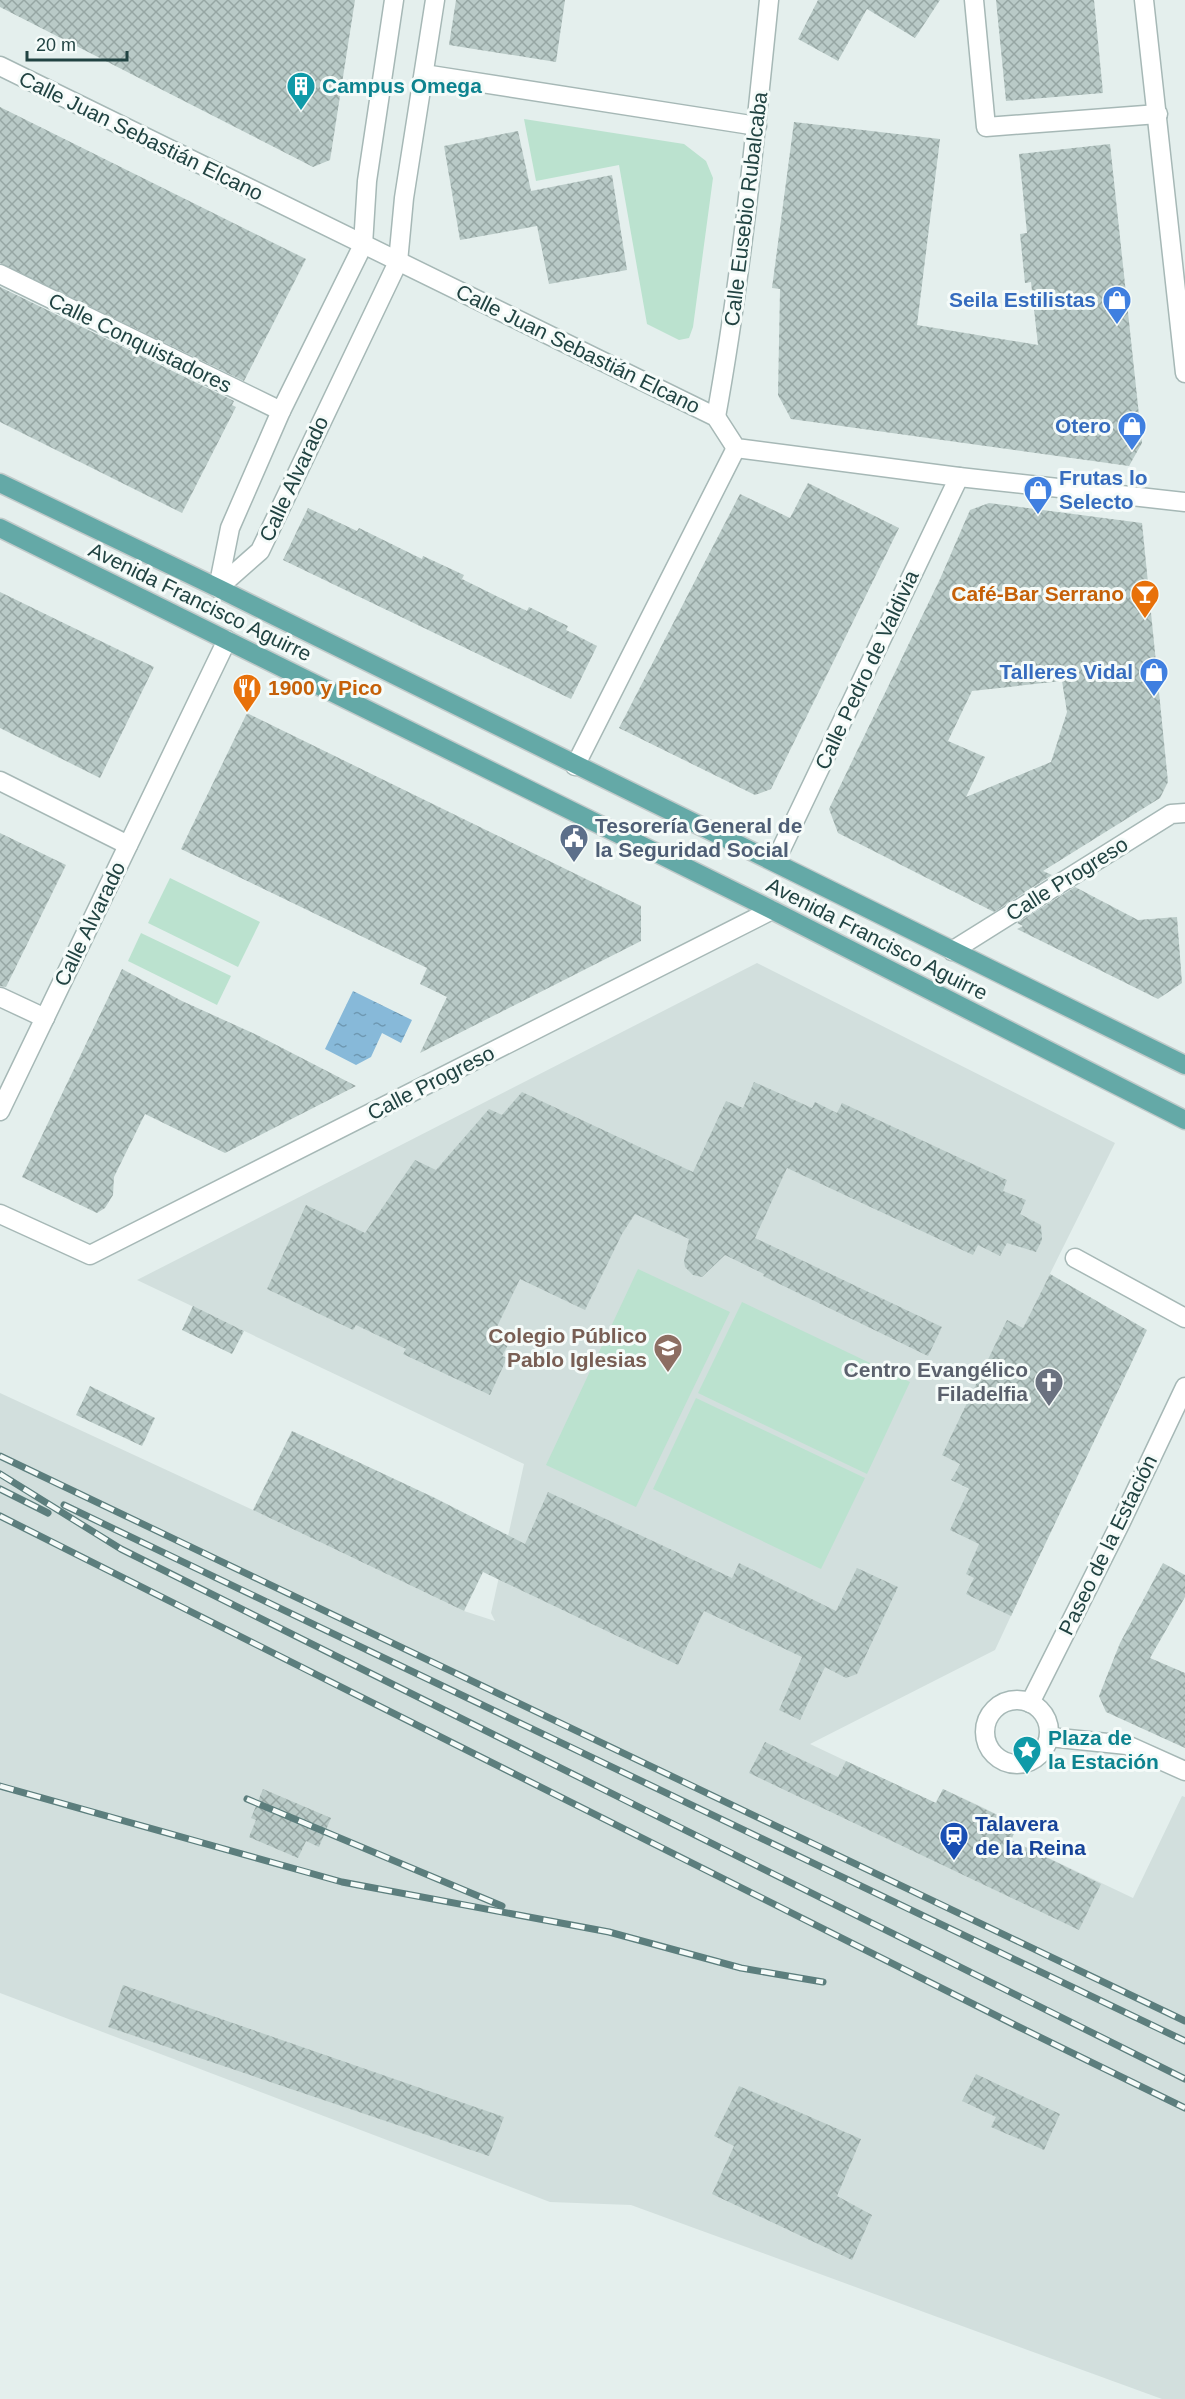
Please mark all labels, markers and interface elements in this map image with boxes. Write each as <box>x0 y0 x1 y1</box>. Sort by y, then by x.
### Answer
scale bar <box>27 24 128 62</box>
text: 20 m <box>36 35 76 55</box>
street label: Calle Juan Sebastián Elcano <box>16 66 267 205</box>
building icon: Campus Omega <box>285 70 317 112</box>
place label: Campus Omega <box>322 74 482 97</box>
street label: Calle Eusebio Rubalcaba <box>720 90 771 327</box>
street label: Calle Juan Sebastián Elcano <box>453 279 704 418</box>
shop icon: Seila Estilistas <box>1101 284 1133 326</box>
street label: Calle Conquistadores <box>45 288 235 397</box>
place label: Seila Estilistas <box>949 288 1096 311</box>
shop icon: Otero <box>1116 410 1148 452</box>
street label: Calle Alvarado <box>255 413 333 545</box>
place label: Otero <box>1055 414 1111 437</box>
place label: Frutas lo Selecto <box>1059 466 1148 513</box>
shop icon: Frutas lo Selecto <box>1022 474 1054 516</box>
street label: Avenida Francisco Aguirre <box>85 538 315 666</box>
street label: Calle Pedro de Valdivia <box>810 566 923 773</box>
bar icon: Café-Bar Serrano <box>1129 578 1161 620</box>
place label: Café-Bar Serrano <box>951 582 1124 605</box>
shop icon: Talleres Vidal <box>1138 656 1170 698</box>
place label: Talleres Vidal <box>1000 660 1133 683</box>
restaurant icon: 1900 y Pico <box>231 672 263 714</box>
place label: 1900 y Pico <box>268 676 382 699</box>
place label: Tesorería General de la Seguridad Social <box>595 814 802 861</box>
public building icon: Tesorería General de la Seguridad Social <box>558 822 590 864</box>
street label: Calle Progreso <box>1002 832 1132 925</box>
street label: Calle Alvarado <box>50 858 130 990</box>
street label: Avenida Francisco Aguirre <box>763 873 991 1004</box>
street label: Calle Progreso <box>364 1041 498 1124</box>
place label: Colegio Público Pablo Iglesias <box>488 1324 647 1371</box>
school or university icon: Colegio Público Pablo Iglesias <box>652 1332 684 1374</box>
place label: Centro Evangélico Filadelfia <box>844 1358 1028 1405</box>
church icon: Centro Evangélico Filadelfia <box>1033 1366 1065 1408</box>
street label: Paseo de la Estación <box>1054 1451 1161 1638</box>
place label: Plaza de la Estación <box>1048 1726 1159 1773</box>
place icon: Plaza de la Estación <box>1011 1734 1043 1776</box>
place label: Talavera de la Reina <box>975 1812 1086 1859</box>
station icon: Talavera de la Reina <box>938 1820 970 1862</box>

